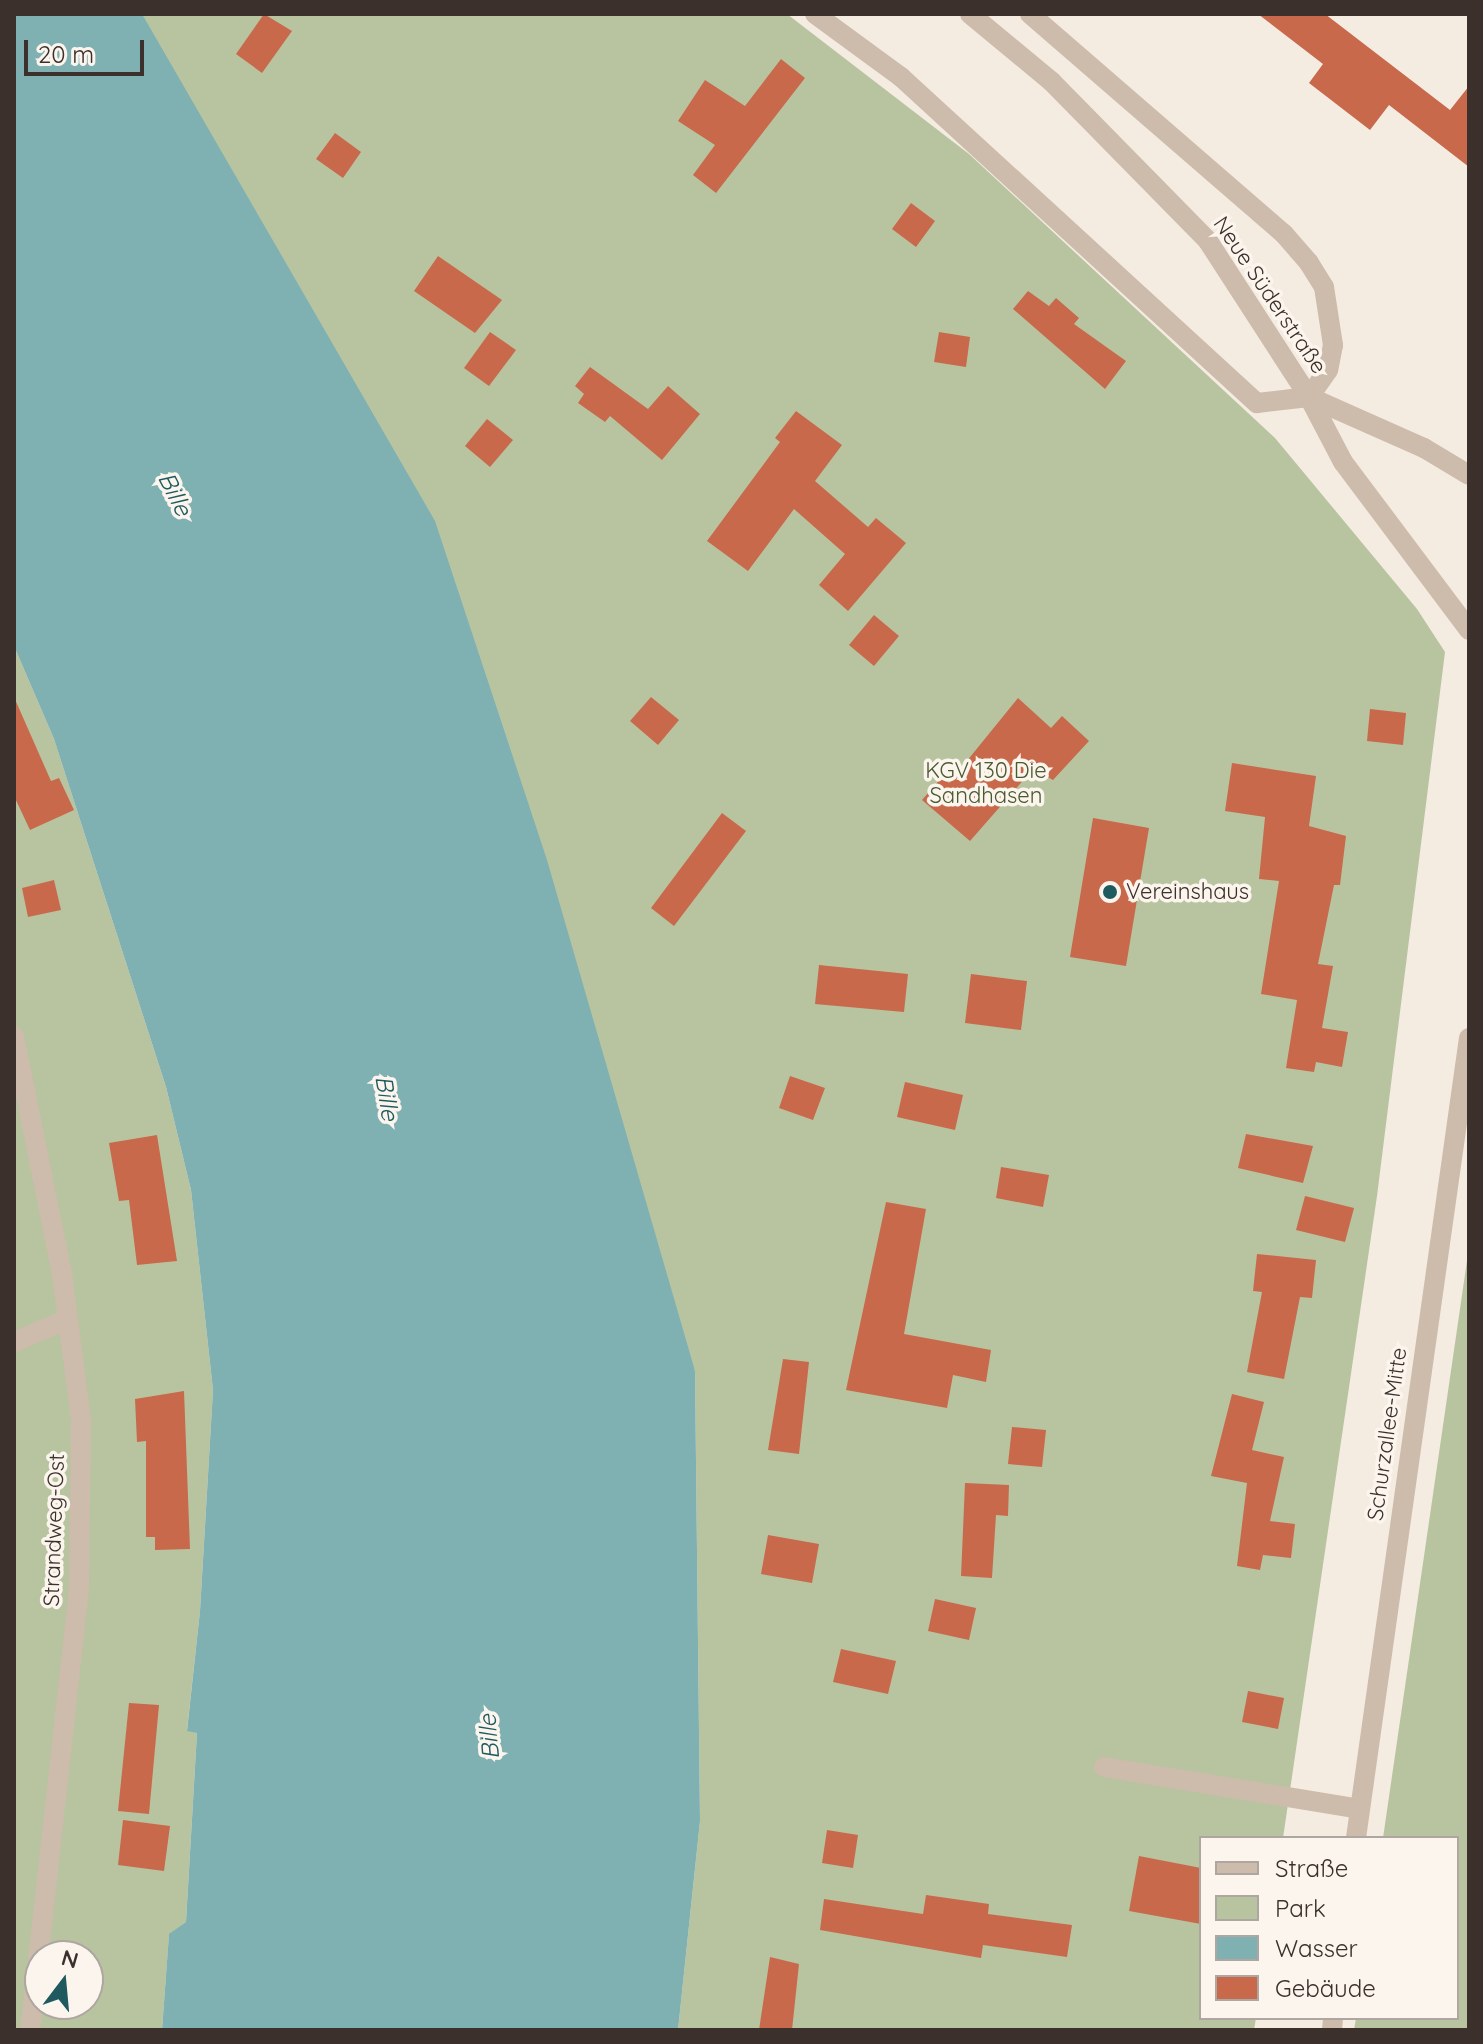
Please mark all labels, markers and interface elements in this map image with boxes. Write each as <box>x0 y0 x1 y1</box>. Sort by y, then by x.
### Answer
scale bar <box>28 24 148 74</box>
text: 20 m <box>38 39 94 69</box>
street label: Neue Süderstraße <box>1208 212 1332 378</box>
water label: Bille <box>152 467 198 521</box>
park label: KGV 130 Die Sandhasen <box>925 757 1047 808</box>
place label: Vereinshaus <box>1126 879 1249 905</box>
marker: Vereinshaus <box>1101 883 1119 901</box>
water label: Bille <box>369 1073 405 1123</box>
street label: Schurzallee-Mitte <box>1362 1346 1412 1522</box>
street label: Strandweg-Ost <box>38 1453 70 1607</box>
water label: Bille <box>473 1713 505 1761</box>
legend <box>1199 1836 1459 2020</box>
text: Straße <box>1275 1853 1348 1883</box>
text: Park <box>1275 1893 1326 1923</box>
text: Wasser <box>1275 1933 1358 1963</box>
north arrow <box>24 1940 104 2020</box>
text: N <box>58 1943 82 1975</box>
text: Gebäude <box>1275 1973 1376 2003</box>

